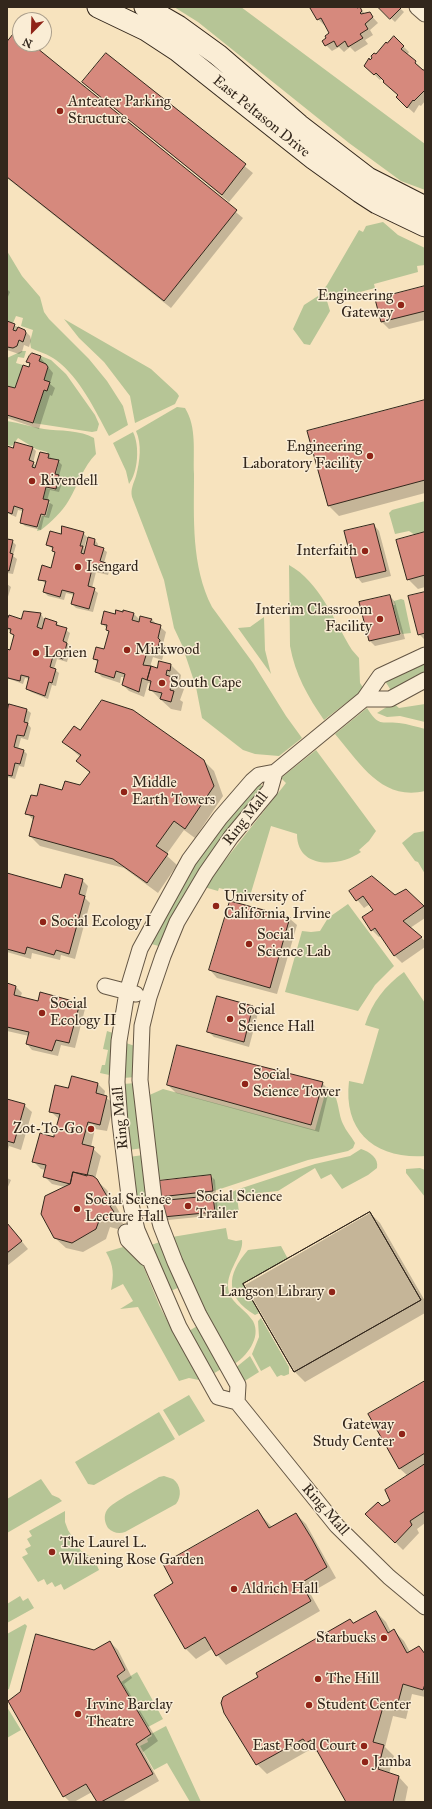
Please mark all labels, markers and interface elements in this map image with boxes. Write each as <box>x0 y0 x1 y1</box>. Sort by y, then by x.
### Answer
north arrow <box>12 12 52 52</box>
text: N <box>21 35 34 50</box>
street label: East Peltason Drive <box>209 72 313 162</box>
place label: Anteater Parking Structure <box>68 93 171 128</box>
marker: Anteater Parking Structure <box>55 106 65 116</box>
place label: Engineering Gateway <box>318 287 393 322</box>
marker: Engineering Gateway <box>396 300 406 310</box>
place label: Engineering Laboratory Facility <box>242 438 362 473</box>
marker: Engineering Laboratory Facility <box>365 451 375 461</box>
place label: Rivendell <box>40 472 98 490</box>
marker: Rivendell <box>27 476 37 486</box>
place label: Interfaith <box>296 542 357 560</box>
marker: Interfaith <box>360 546 370 556</box>
place label: Isengard <box>86 558 139 576</box>
marker: Isengard <box>73 562 83 572</box>
place label: Interim Classroom Facility <box>255 601 372 636</box>
marker: Interim Classroom Facility <box>375 614 385 624</box>
place label: Mirkwood <box>135 641 200 659</box>
place label: Lorien <box>44 644 87 662</box>
marker: Mirkwood <box>122 645 132 655</box>
marker: Lorien <box>31 648 41 658</box>
place label: South Cape <box>170 674 241 692</box>
marker: South Cape <box>157 678 167 688</box>
place label: Middle Earth Towers <box>132 774 215 809</box>
marker: Middle Earth Towers <box>119 787 129 797</box>
street label: Ring Mall <box>220 789 272 849</box>
place label: University of California, Irvine <box>224 888 331 923</box>
marker: University of California, Irvine <box>211 901 221 911</box>
place label: Social Ecology I <box>51 913 151 931</box>
marker: Social Ecology I <box>38 917 48 927</box>
place label: Social Science Lab <box>257 926 331 961</box>
marker: Social Science Lab <box>244 939 254 949</box>
place label: Social Ecology II <box>50 995 116 1030</box>
place label: Social Science Hall <box>238 1001 315 1036</box>
marker: Social Ecology II <box>37 1008 47 1018</box>
marker: Social Science Hall <box>225 1014 235 1024</box>
place label: Social Science Tower <box>253 1066 340 1101</box>
marker: Social Science Tower <box>240 1079 250 1089</box>
street label: Ring Mall <box>109 1086 133 1150</box>
place label: Zot-To-Go <box>13 1120 83 1138</box>
marker: Zot-To-Go <box>86 1124 96 1134</box>
place label: Social Science Trailer <box>196 1188 282 1223</box>
place label: Social Science Lecture Hall <box>85 1191 171 1226</box>
marker: Social Science Trailer <box>183 1201 193 1211</box>
marker: Social Science Lecture Hall <box>72 1204 82 1214</box>
place label: Langson Library <box>220 1283 324 1301</box>
marker: Langson Library <box>327 1287 337 1297</box>
place label: Gateway Study Center <box>313 1416 394 1451</box>
marker: Gateway Study Center <box>397 1429 407 1439</box>
street label: Ring Mall <box>298 1480 352 1540</box>
place label: The Laurel L. Wilkening Rose Garden <box>60 1534 204 1569</box>
marker: The Laurel L. Wilkening Rose Garden <box>47 1547 57 1557</box>
place label: Aldrich Hall <box>242 1580 319 1598</box>
marker: Aldrich Hall <box>229 1584 239 1594</box>
place label: Starbucks <box>316 1629 376 1647</box>
marker: Starbucks <box>379 1633 389 1643</box>
place label: The Hill <box>326 1670 379 1688</box>
marker: The Hill <box>313 1674 323 1684</box>
place label: Irvine Barclay Theatre <box>86 1696 173 1731</box>
place label: Student Center <box>317 1696 411 1714</box>
marker: Student Center <box>304 1700 314 1710</box>
marker: Irvine Barclay Theatre <box>73 1709 83 1719</box>
place label: East Food Court <box>253 1737 356 1755</box>
marker: East Food Court <box>359 1741 369 1751</box>
place label: Jamba <box>373 1753 411 1771</box>
marker: Jamba <box>360 1757 370 1767</box>

